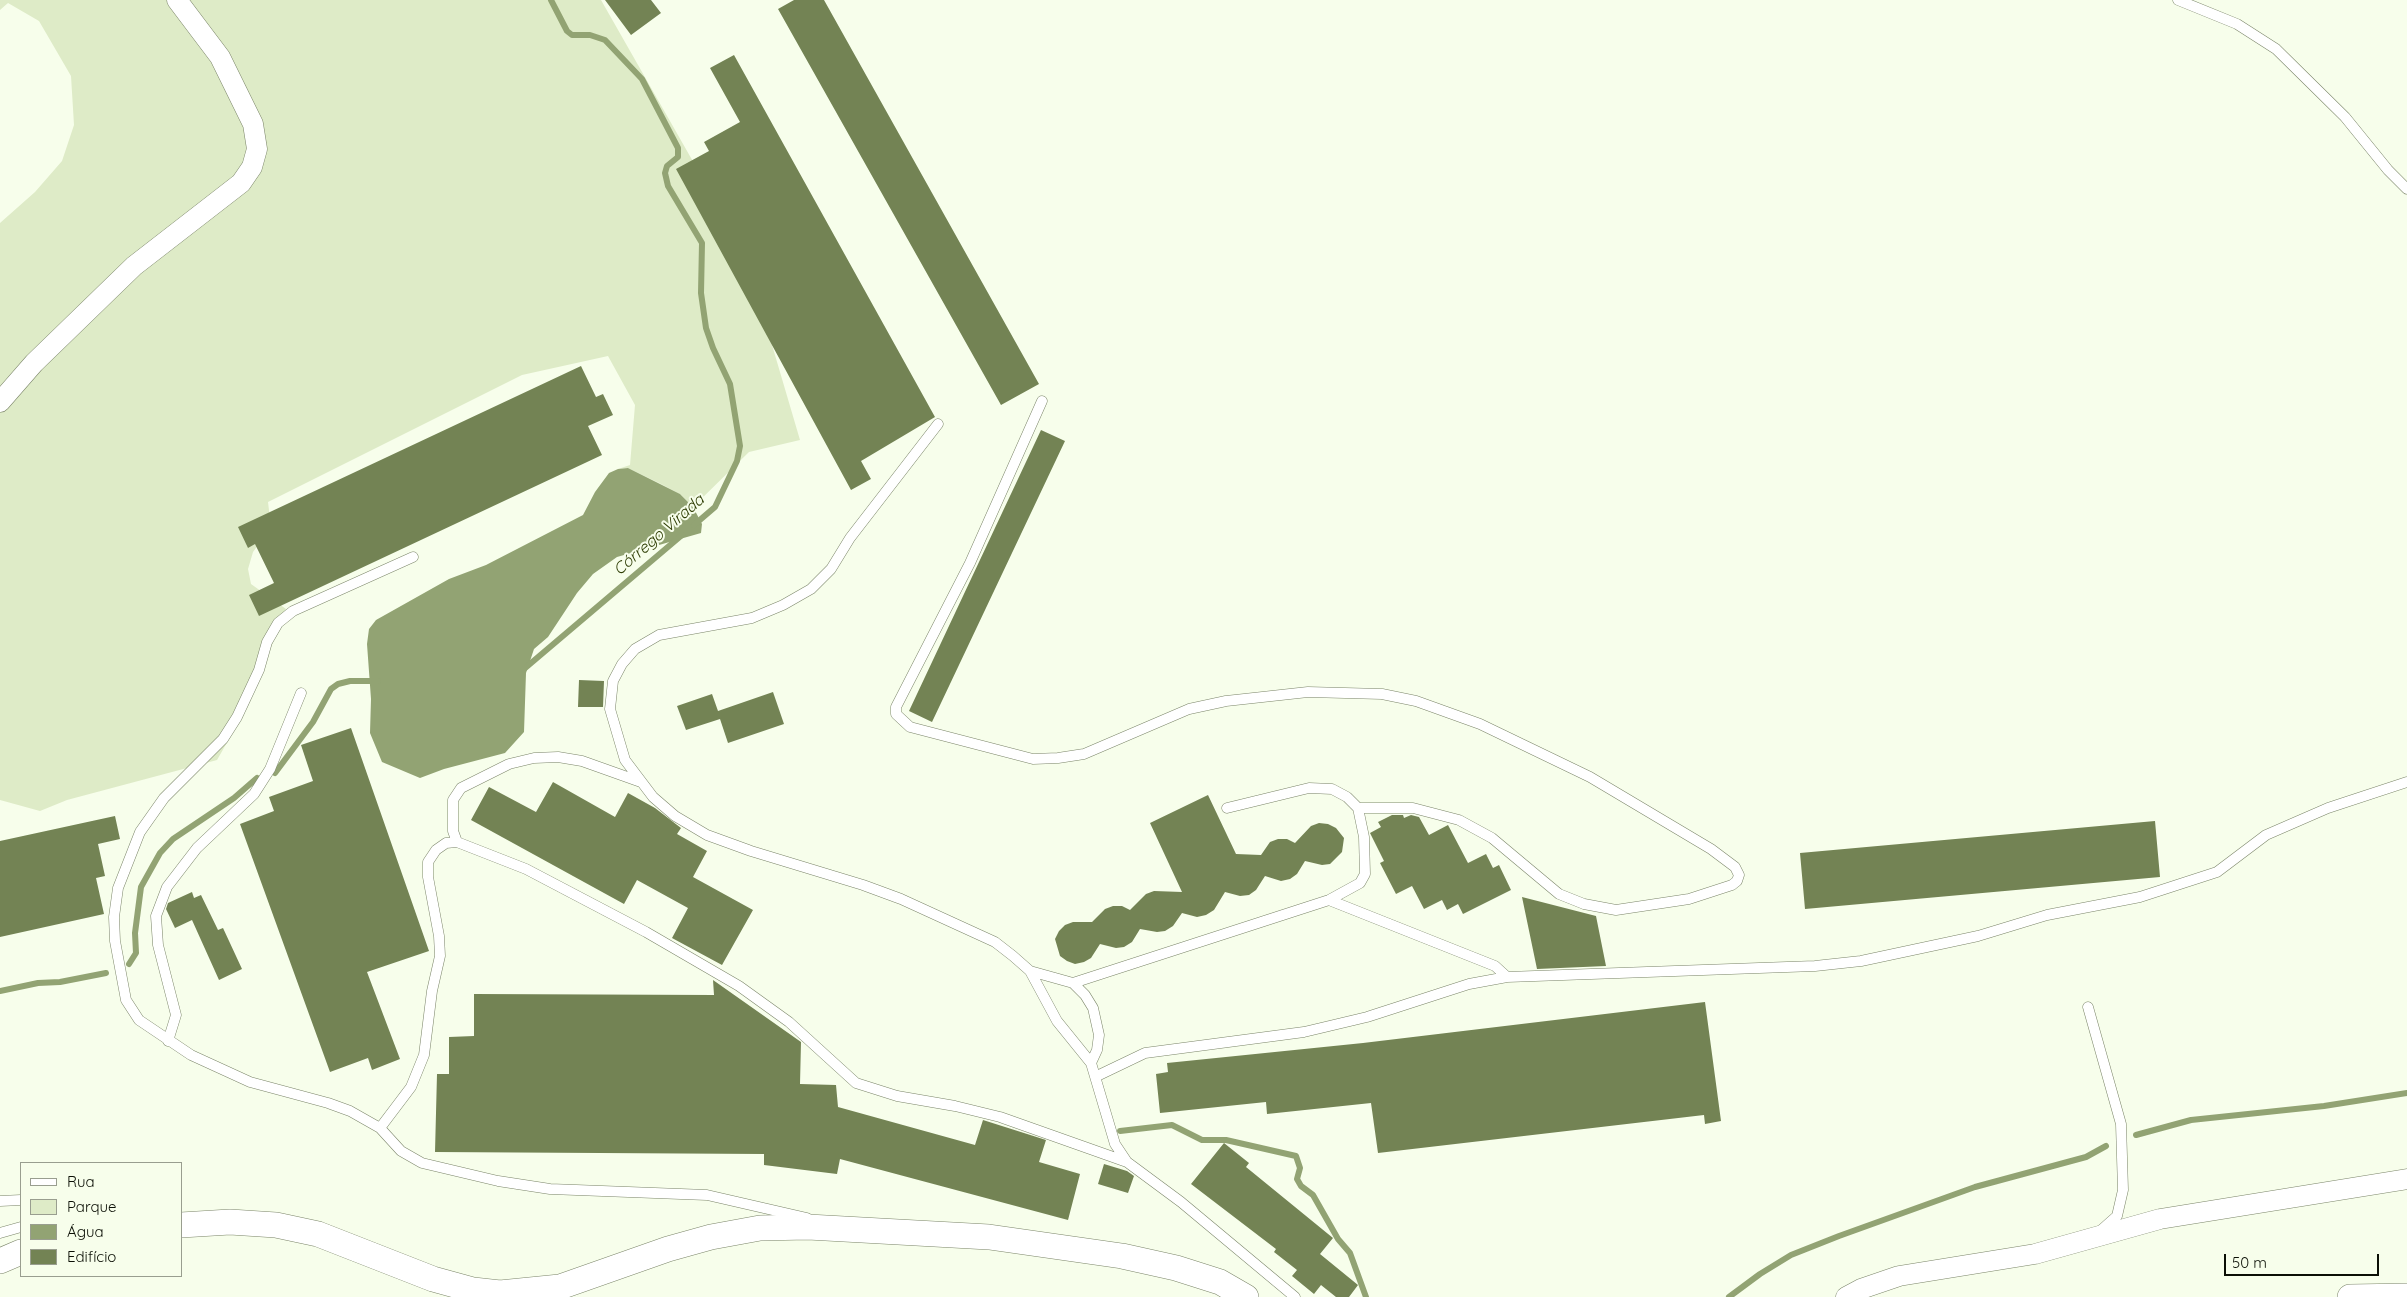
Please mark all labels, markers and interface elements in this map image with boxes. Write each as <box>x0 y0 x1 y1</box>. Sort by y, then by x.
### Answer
water label: Córrego Virada <box>610 490 708 580</box>
legend <box>20 1162 182 1277</box>
text: Rua <box>67 1172 95 1191</box>
text: Parque <box>67 1197 117 1216</box>
text: Água <box>67 1222 104 1241</box>
scale bar <box>2227 1244 2382 1276</box>
text: Edifício <box>67 1247 116 1266</box>
text: 50 m <box>2232 1253 2267 1272</box>

